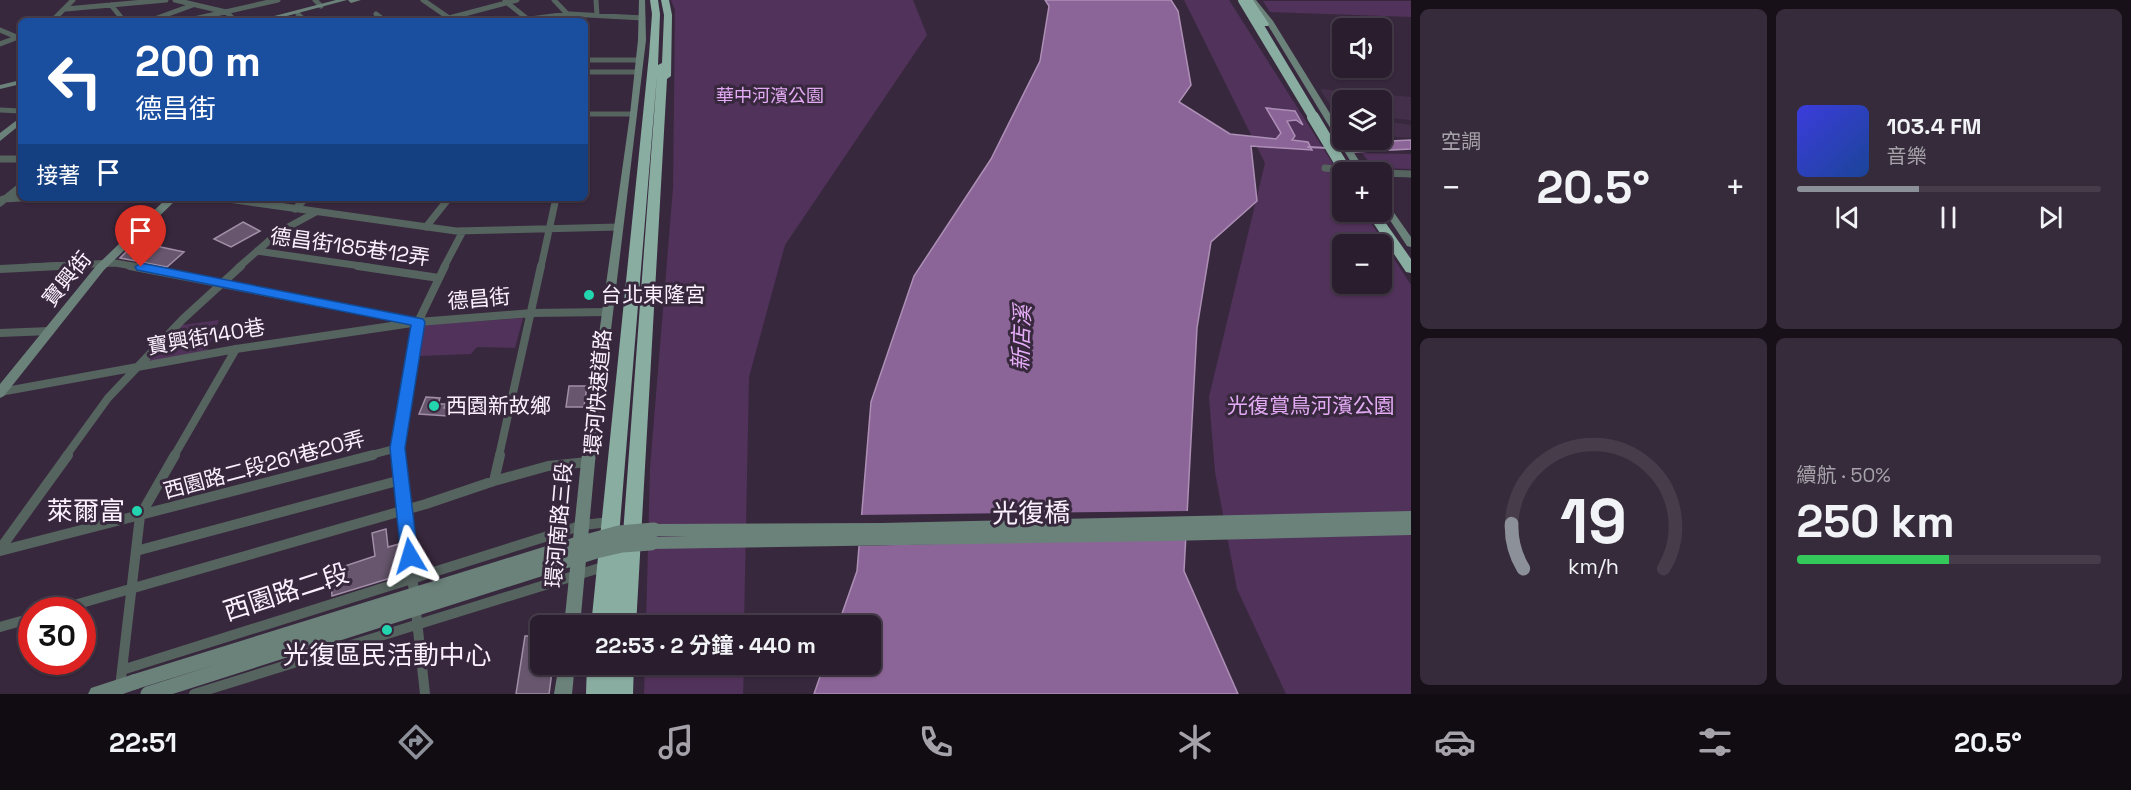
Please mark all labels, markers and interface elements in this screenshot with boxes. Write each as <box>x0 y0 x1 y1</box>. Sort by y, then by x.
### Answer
map controls <box>1332 18 1392 294</box>
button: sound <box>1332 18 1392 78</box>
text: 200 m <box>135 35 261 88</box>
icon: left <box>36 42 114 120</box>
park label: 華中河濱公園 <box>716 84 824 107</box>
button: layers <box>1332 90 1392 150</box>
text: 德昌街 <box>135 91 216 126</box>
text: 103.4 FM <box>1887 112 1981 140</box>
text: 空調 <box>1441 128 1481 154</box>
text: 音樂 <box>1887 143 1927 169</box>
icon: arrive <box>92 156 125 189</box>
text: 20.5° <box>1537 159 1650 216</box>
text: 接著 <box>36 161 80 189</box>
button: + <box>1332 162 1392 222</box>
text: − <box>1441 167 1461 209</box>
text: + <box>1725 167 1746 209</box>
icon: previous <box>1831 201 1864 234</box>
icon: pause <box>1932 201 1965 234</box>
icon: next <box>2034 201 2067 234</box>
pin <box>115 205 166 267</box>
icon: arrive <box>124 214 157 247</box>
street label: 德昌街185巷12弄 <box>269 222 432 271</box>
button: − <box>1332 234 1392 294</box>
street label: 寶興街 <box>36 246 97 312</box>
place label: 台北東隆宮 <box>601 281 706 308</box>
street label: 德昌街 <box>446 282 512 315</box>
marker: 台北東隆宮 <box>582 288 596 302</box>
water label: 新店溪 <box>1006 302 1036 371</box>
street label: 寶興街140巷 <box>145 313 267 360</box>
street label: 環河快速道路 <box>579 328 616 456</box>
place label: 西園新故鄉 <box>446 392 551 419</box>
park label: 光復賞鳥河濱公園 <box>1227 392 1395 419</box>
marker: 西園新故鄉 <box>427 399 441 413</box>
street label: 西園路二段261巷20弄 <box>160 425 368 504</box>
street label: 環河南路三段 <box>540 461 577 589</box>
text: 續航 · 50% <box>1797 462 1891 488</box>
text: 19 <box>1560 482 1627 561</box>
text: 250 km <box>1797 493 1955 550</box>
place label: 萊爾富 <box>47 494 125 528</box>
street label: 光復橋 <box>992 495 1070 531</box>
marker: 萊爾富 <box>130 504 144 518</box>
position arrow <box>378 524 442 588</box>
text: km/h <box>1568 553 1619 580</box>
street label: 西園路二段 <box>219 556 353 628</box>
speed limit sign: 30 <box>18 597 96 675</box>
marker: 光復區民活動中心 <box>380 623 394 637</box>
text: 22:53 · 2 分鐘 · 440 m <box>595 631 816 659</box>
place label: 光復區民活動中心 <box>283 638 491 672</box>
icon: directions <box>395 721 437 763</box>
icon: music <box>655 721 697 763</box>
icon: phone <box>915 721 957 763</box>
icon: climate <box>1174 721 1216 763</box>
icon: car <box>1434 721 1476 763</box>
icon: filters <box>1694 721 1736 763</box>
text: 22:51 <box>109 725 177 760</box>
text: 20.5° <box>1954 725 2022 760</box>

